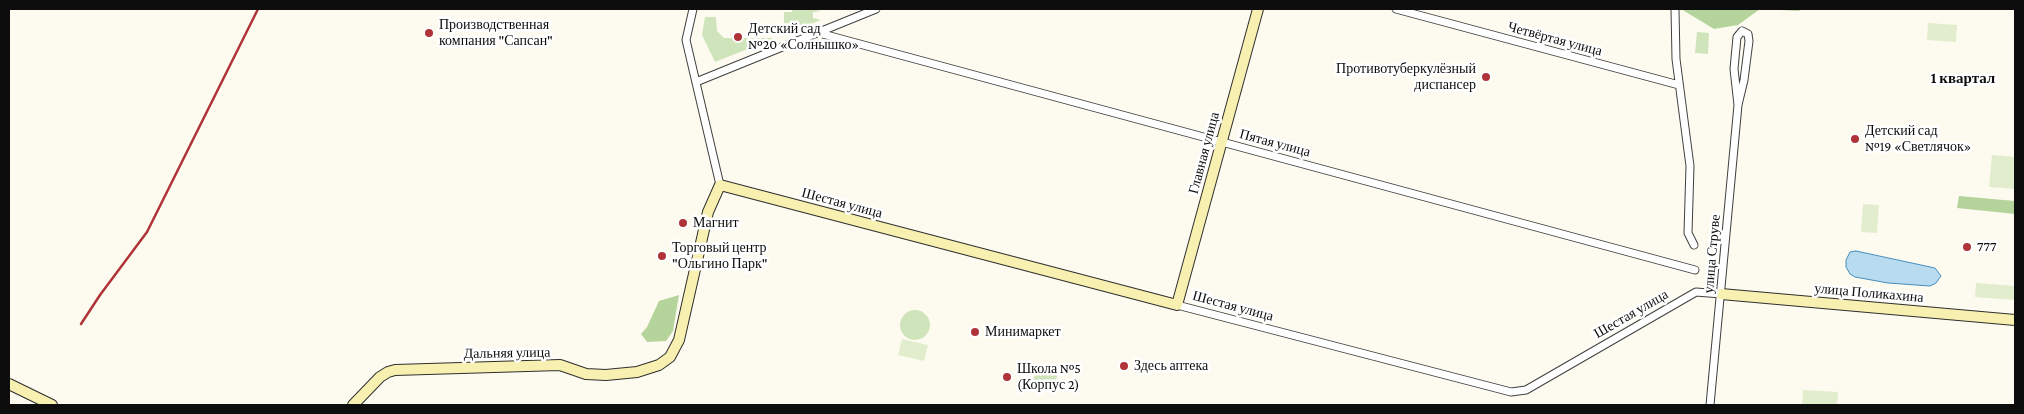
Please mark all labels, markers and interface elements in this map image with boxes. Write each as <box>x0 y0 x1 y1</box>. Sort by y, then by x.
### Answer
place label: Производственная компания "Сапсан" <box>439 17 553 49</box>
street label: Четвёртая улица <box>1506 18 1604 60</box>
place label: Детский сад №20 «Солнышко» <box>748 21 859 54</box>
marker: Производственная компания "Сапсан" <box>423 27 435 39</box>
marker: Детский сад №20 «Солнышко» <box>732 31 744 43</box>
place label: Противотуберкулёзный диспансер <box>1336 61 1476 94</box>
district label: 1 квартал <box>1931 69 1995 87</box>
marker: Противотуберкулёзный диспансер <box>1480 71 1492 83</box>
street label: Главная улица <box>1185 110 1223 196</box>
place label: Детский сад №19 «Светлячок» <box>1865 123 1971 156</box>
street label: Пятая улица <box>1238 125 1312 161</box>
marker: Детский сад №19 «Светлячок» <box>1849 133 1861 145</box>
street label: Шестая улица <box>800 184 884 222</box>
street label: улица Струве <box>1700 214 1724 294</box>
place label: Магнит <box>693 215 739 231</box>
marker: Магнит <box>677 217 689 229</box>
place label: 777 <box>1977 239 1996 255</box>
place label: Торговый центр "Ольгино Парк" <box>672 240 767 272</box>
marker: 777 <box>1961 241 1973 253</box>
marker: Торговый центр "Ольгино Парк" <box>656 250 668 262</box>
street label: улица Поликахина <box>1814 280 1924 306</box>
street label: Шестая улица <box>1591 286 1671 342</box>
street label: Шестая улица <box>1191 287 1275 325</box>
place label: Минимаркет <box>985 324 1061 340</box>
marker: Минимаркет <box>969 326 981 338</box>
street label: Дальняя улица <box>463 344 551 362</box>
place label: Здесь аптека <box>1134 358 1208 374</box>
marker: Здесь аптека <box>1118 360 1130 372</box>
place label: Школа №5 (Корпус 2) <box>1017 361 1081 394</box>
marker: Школа №5 (Корпус 2) <box>1001 371 1013 383</box>

